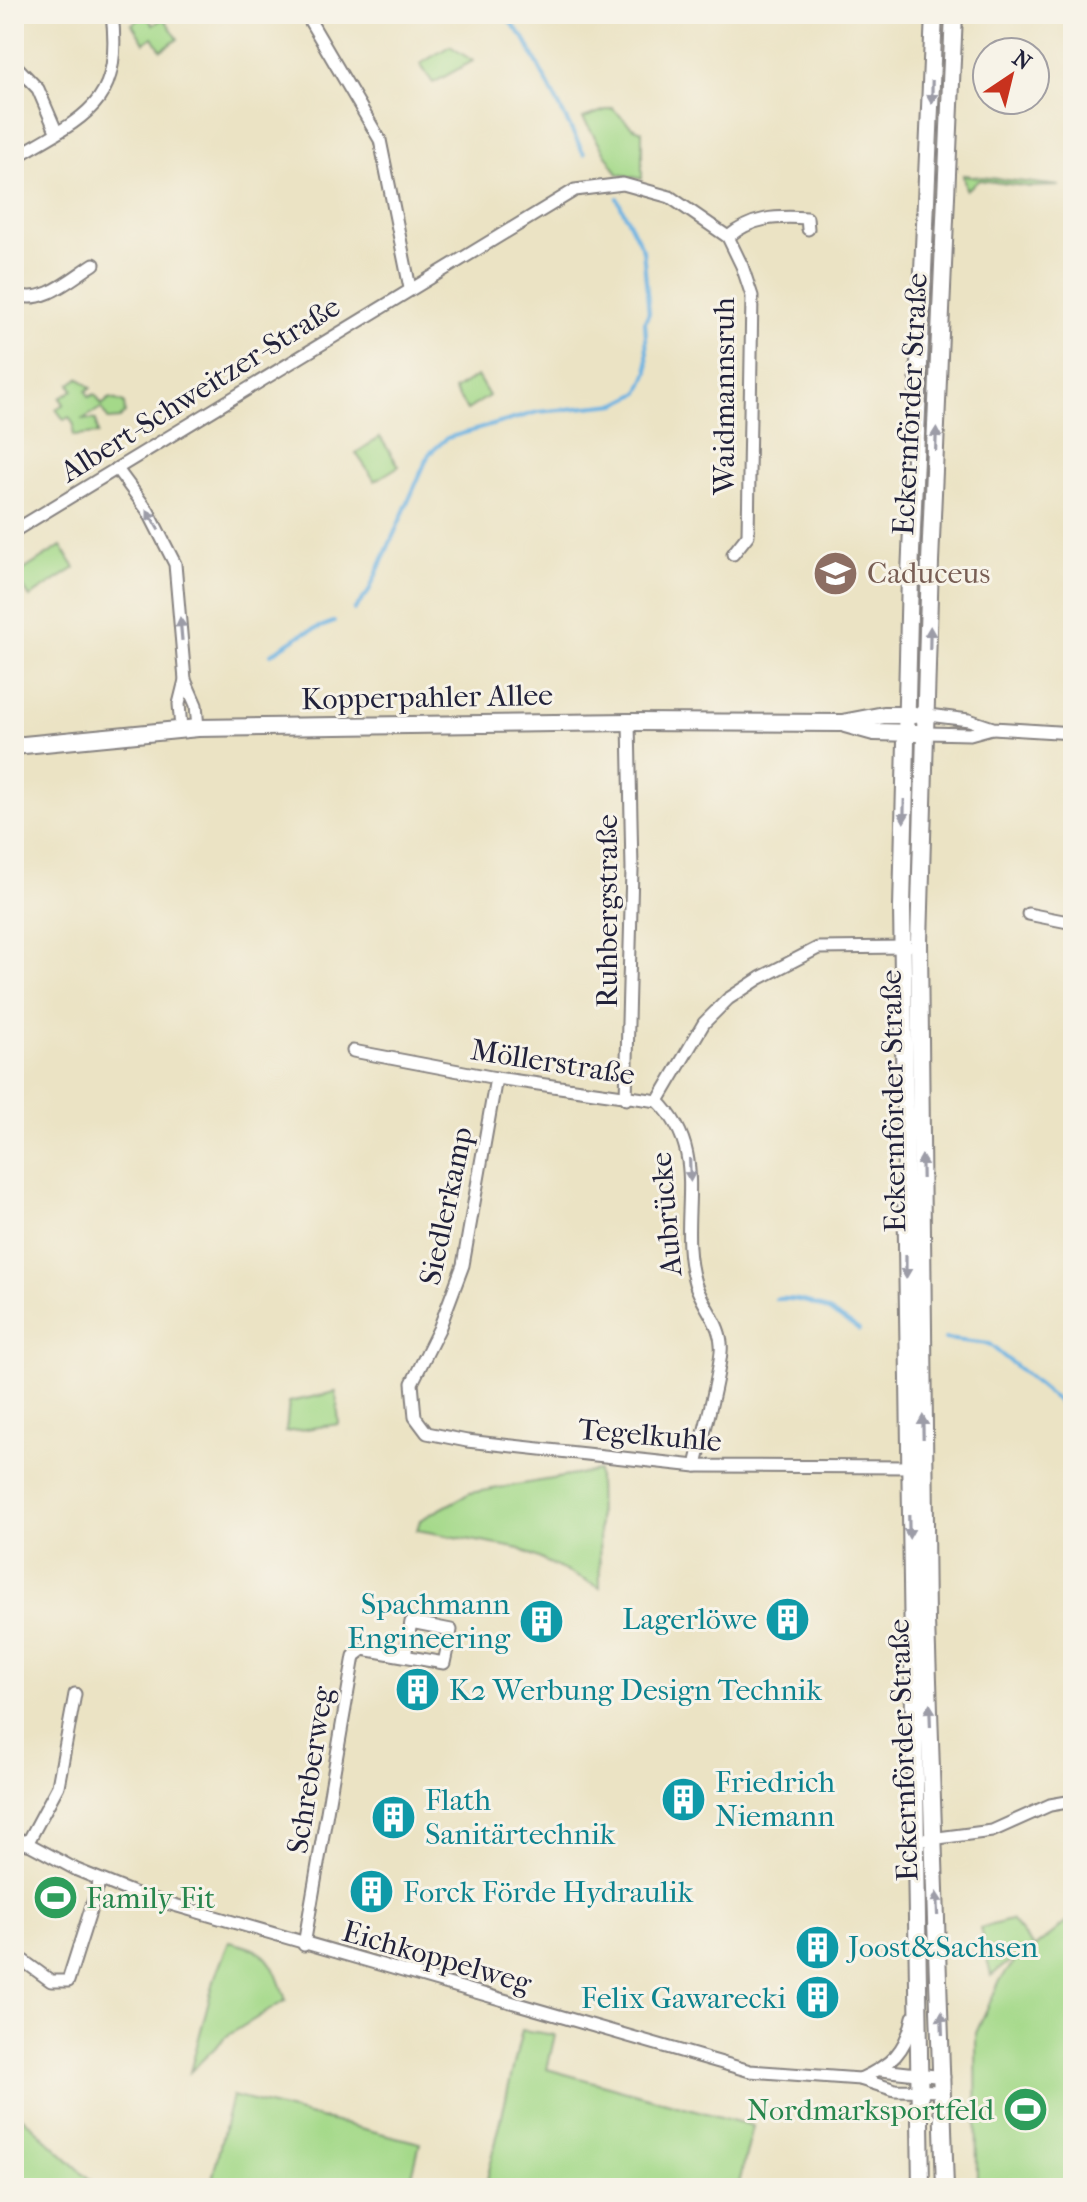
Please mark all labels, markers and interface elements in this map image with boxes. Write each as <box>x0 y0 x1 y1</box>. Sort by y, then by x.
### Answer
north arrow <box>971 36 1051 116</box>
text: N <box>1008 45 1036 76</box>
one-way arrow <box>926 80 939 105</box>
street label: Eckernförder Straße <box>886 272 935 536</box>
street label: Albert-Schweitzer-Straße <box>53 289 347 490</box>
street label: Waidmannsruh <box>707 297 742 496</box>
one-way arrow <box>930 427 943 452</box>
one-way arrow <box>146 508 160 531</box>
school or university icon: Caduceus <box>812 549 860 597</box>
place label: Caduceus <box>867 556 990 591</box>
one-way arrow <box>174 616 187 641</box>
one-way arrow <box>924 625 936 650</box>
street label: Kopperpahler Allee <box>301 678 553 717</box>
one-way arrow <box>897 799 910 824</box>
street label: Ruhbergstraße <box>590 814 625 1008</box>
street label: Eckernförder Straße <box>874 969 913 1233</box>
street label: Möllerstraße <box>468 1032 638 1093</box>
street label: Siedlerkamp <box>413 1124 480 1289</box>
street label: Aubrücke <box>644 1150 689 1278</box>
one-way arrow <box>916 1154 929 1179</box>
one-way arrow <box>683 1158 696 1183</box>
one-way arrow <box>900 1255 912 1280</box>
street label: Tegelkuhle <box>577 1412 723 1459</box>
one-way arrow <box>917 1414 930 1439</box>
one-way arrow <box>903 1515 915 1540</box>
place label: Spachmann Engineering <box>347 1587 511 1656</box>
building icon: Lagerlöwe <box>764 1595 812 1643</box>
building icon: Spachmann Engineering <box>517 1597 565 1645</box>
place label: Lagerlöwe <box>622 1602 757 1637</box>
street label: Eckernförder Straße <box>881 1618 926 1882</box>
building icon: K2 Werbung Design Technik <box>394 1666 442 1714</box>
place label: K2 Werbung Design Technik <box>449 1673 822 1708</box>
street label: Schreberweg <box>280 1683 341 1856</box>
one-way arrow <box>923 1702 936 1727</box>
place label: Friedrich Niemann <box>715 1765 835 1834</box>
building icon: Friedrich Niemann <box>660 1775 708 1823</box>
place label: Flath Sanitärtechnik <box>425 1783 616 1852</box>
building icon: Flath Sanitärtechnik <box>370 1793 418 1841</box>
building icon: Forck Förde Hydraulik <box>348 1868 396 1916</box>
sports icon: Family Fit <box>31 1874 79 1922</box>
place label: Forck Förde Hydraulik <box>403 1875 694 1910</box>
place label: Family Fit <box>86 1881 215 1916</box>
one-way arrow <box>930 1891 943 1916</box>
street label: Eichkoppelweg <box>338 1914 536 2001</box>
building icon: Joost&Sachsen <box>793 1923 841 1971</box>
place label: Joost&Sachsen <box>846 1930 1039 1965</box>
building icon: Felix Gawarecki <box>793 1974 841 2022</box>
place label: Felix Gawarecki <box>581 1981 786 2016</box>
one-way arrow <box>935 2010 948 2035</box>
sports icon: Nordmarksportfeld <box>1001 2086 1049 2134</box>
place label: Nordmarksportfeld <box>747 2093 995 2128</box>

